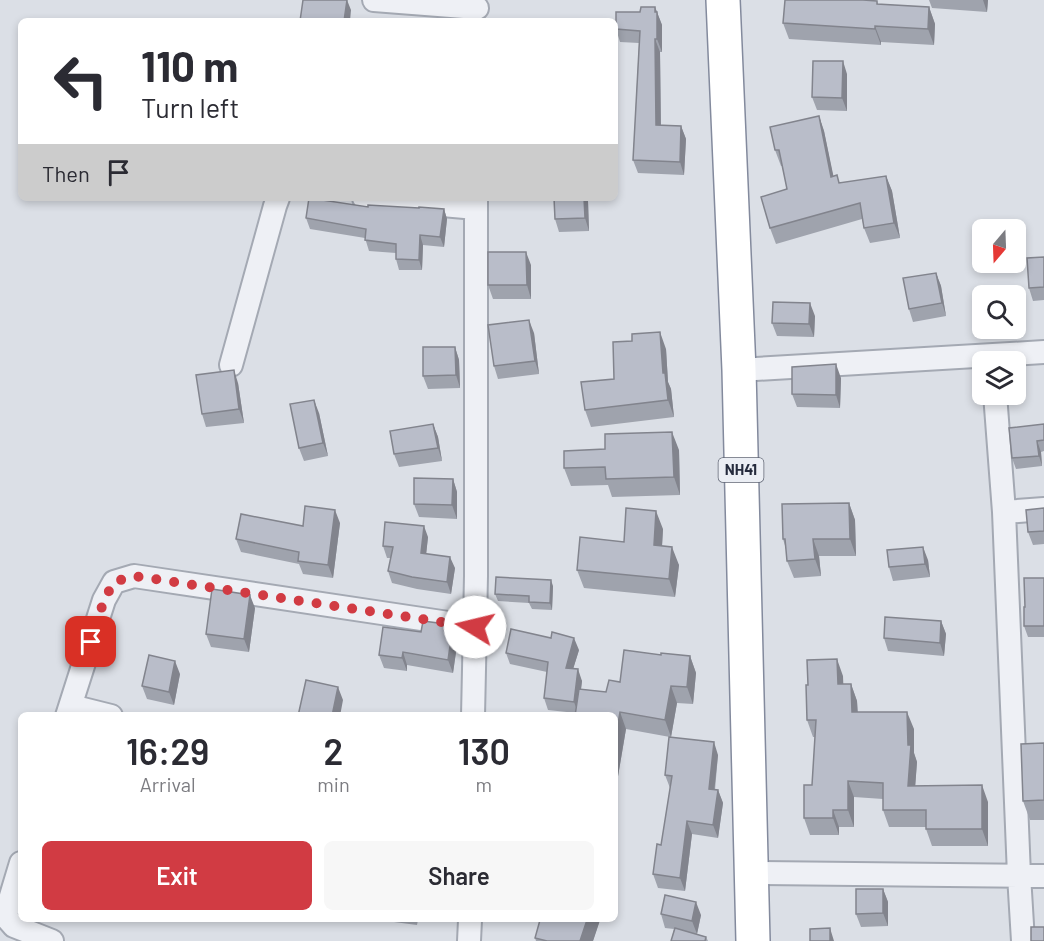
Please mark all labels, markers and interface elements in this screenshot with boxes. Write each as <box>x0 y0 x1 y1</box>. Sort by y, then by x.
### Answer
text: 110 m <box>141 40 238 90</box>
icon: left <box>42 42 120 120</box>
text: Turn left <box>141 91 239 123</box>
icon: arrive <box>102 156 135 189</box>
text: Then <box>42 160 90 186</box>
north arrow <box>972 219 1026 273</box>
map controls <box>972 219 1026 405</box>
button: search <box>972 285 1026 339</box>
button: layers <box>972 351 1026 405</box>
road number: NH41 <box>718 458 764 482</box>
position arrow <box>443 595 507 659</box>
pin <box>65 616 116 667</box>
icon: arrive <box>74 625 107 658</box>
text: 16:29 <box>126 729 209 772</box>
text: 2 <box>324 729 343 772</box>
text: 130 <box>458 729 510 772</box>
text: Arrival <box>140 772 196 796</box>
text: min <box>317 772 350 796</box>
text: m <box>476 772 492 796</box>
button: Exit <box>42 841 312 910</box>
button: Share <box>324 841 594 910</box>

